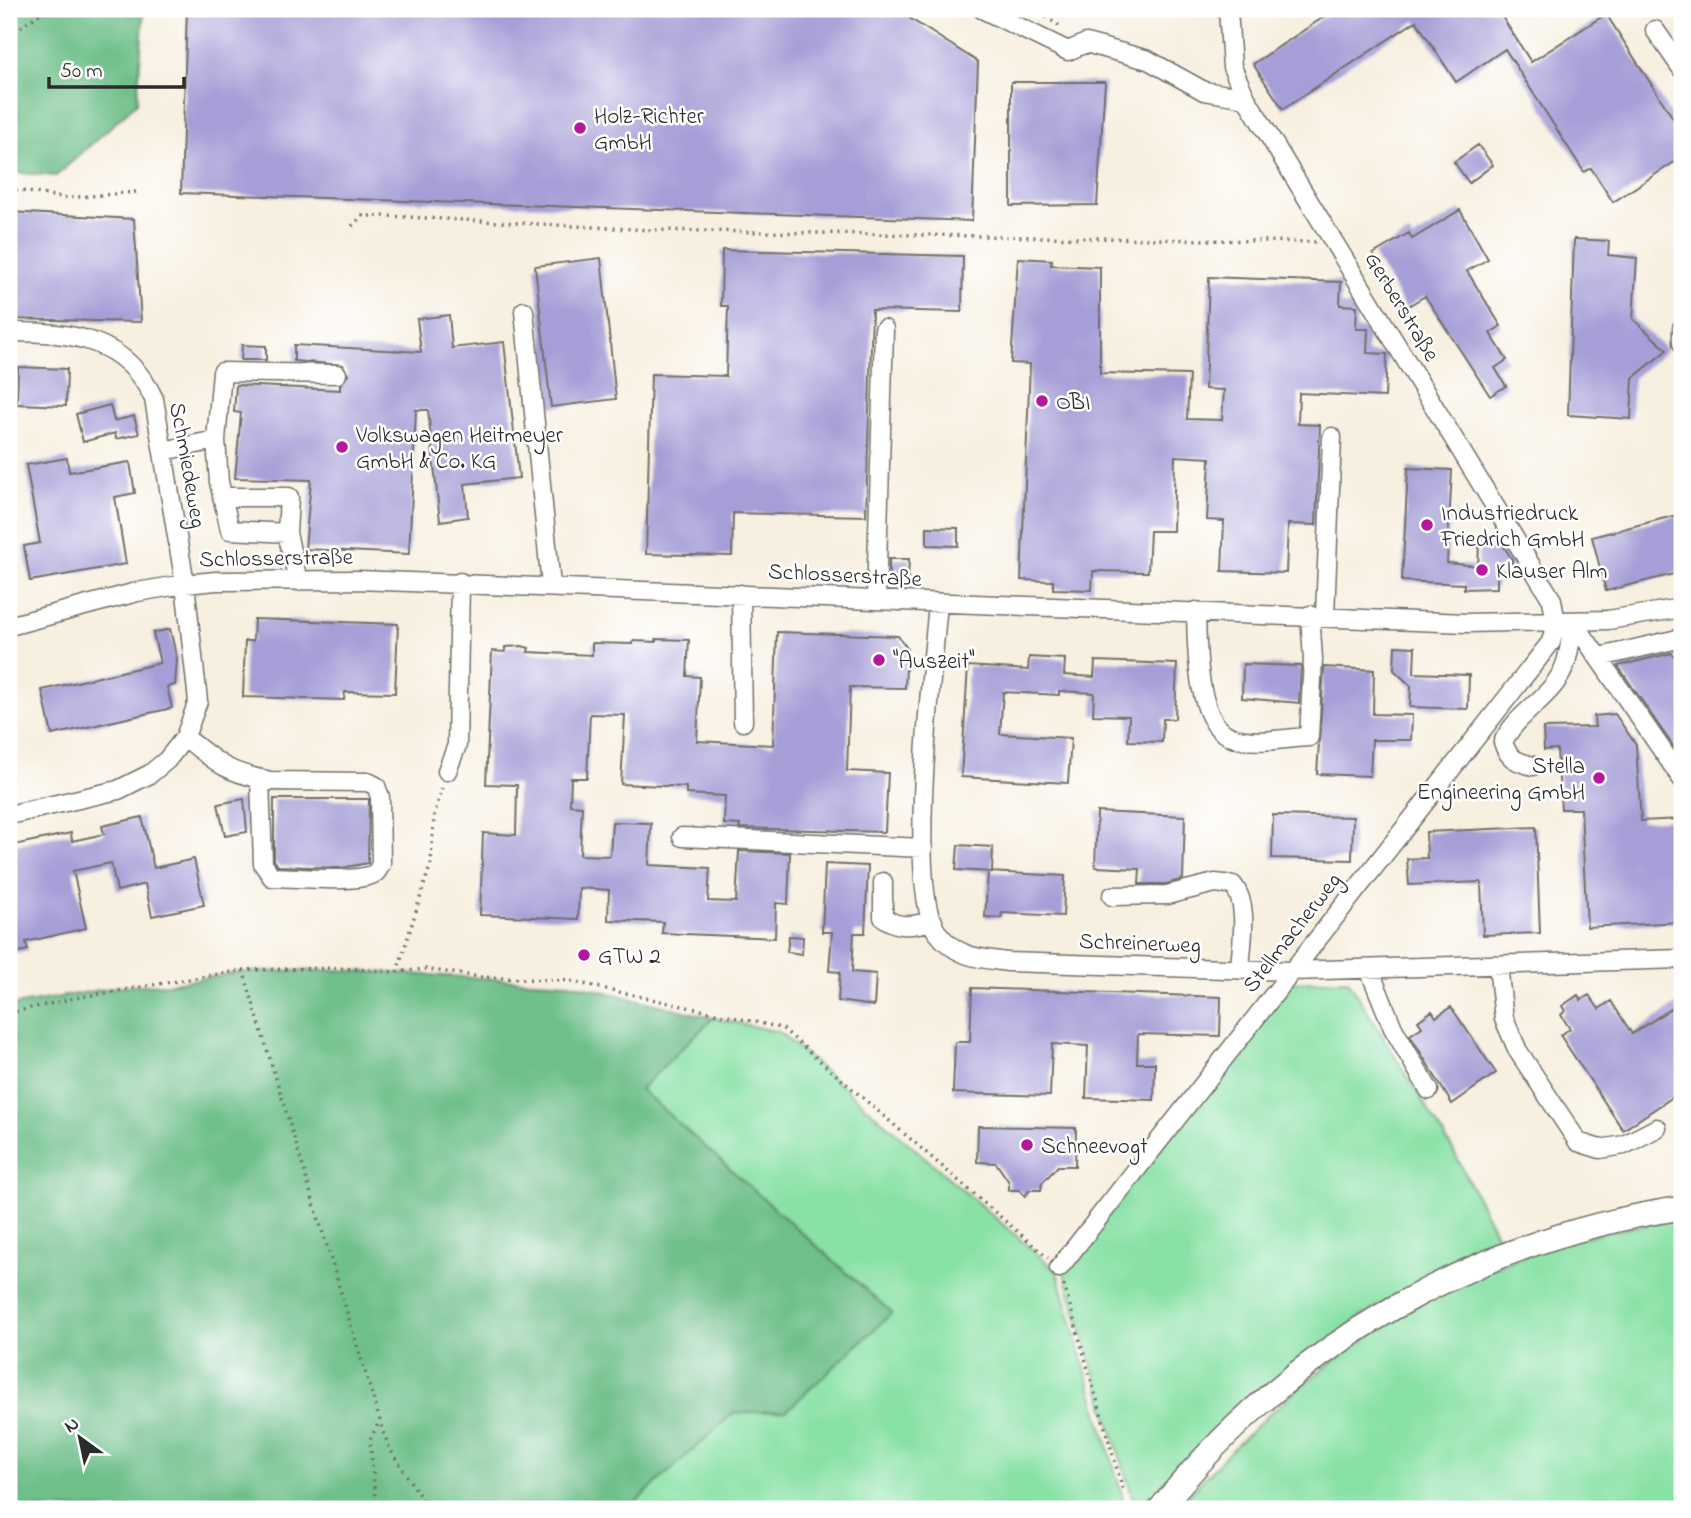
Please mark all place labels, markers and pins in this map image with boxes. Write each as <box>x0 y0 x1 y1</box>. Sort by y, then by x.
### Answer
place label: Holz-Richter GmbH <box>594 101 705 160</box>
marker: Holz-Richter GmbH <box>572 120 588 136</box>
place label: OBI <box>1056 387 1090 420</box>
marker: OBI <box>1034 393 1050 409</box>
place label: Volkswagen Heitmeyer GmbH & Co. KG <box>355 420 564 479</box>
marker: Volkswagen Heitmeyer GmbH & Co. KG <box>334 439 350 455</box>
place label: Industriedruck Friedrich GmbH <box>1440 498 1585 557</box>
marker: Industriedruck Friedrich GmbH <box>1419 517 1435 533</box>
place label: Klauser Alm <box>1496 556 1607 589</box>
marker: Klauser Alm <box>1474 562 1490 578</box>
place label: "Auszeit" <box>893 646 975 679</box>
marker: "Auszeit" <box>871 652 887 668</box>
place label: Stella Engineering GmbH <box>1417 751 1585 811</box>
marker: Stella Engineering GmbH <box>1591 770 1607 786</box>
place label: GTW 2 <box>598 941 661 974</box>
marker: GTW 2 <box>576 947 592 963</box>
place label: Schneevogt <box>1041 1131 1148 1165</box>
marker: Schneevogt <box>1019 1137 1035 1153</box>

